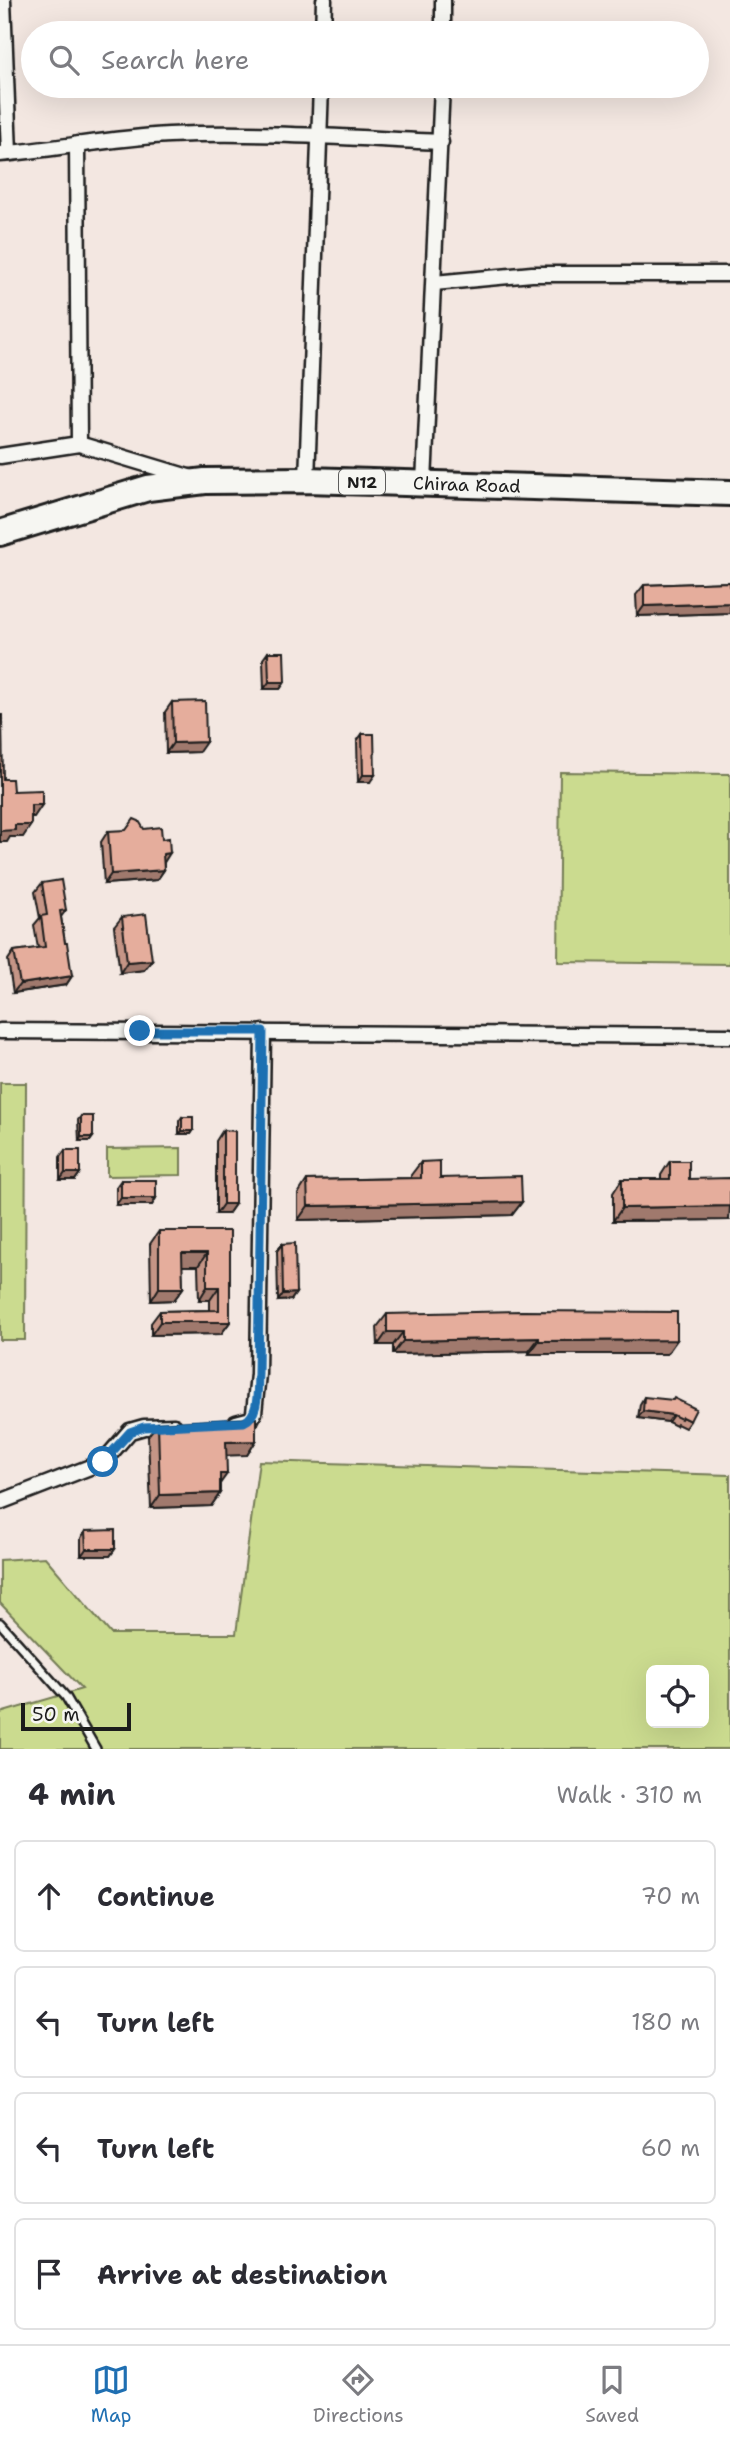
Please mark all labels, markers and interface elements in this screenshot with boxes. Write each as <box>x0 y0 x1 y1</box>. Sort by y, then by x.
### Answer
search box <box>21 21 709 98</box>
icon: search <box>45 41 83 79</box>
text: Search here <box>101 42 250 77</box>
road number: N12 <box>339 470 385 495</box>
street label: Chiraa Road <box>413 471 521 499</box>
route end <box>124 1015 155 1046</box>
route start <box>87 1446 118 1477</box>
map controls <box>646 1665 709 1728</box>
button: locate <box>646 1665 709 1728</box>
scale bar <box>21 1700 131 1732</box>
text: 50 m <box>32 1702 80 1727</box>
text: 4 min <box>28 1774 115 1815</box>
text: Walk · 310 m <box>557 1780 702 1810</box>
icon: ahead <box>30 1877 68 1915</box>
text: Continue <box>97 1879 215 1914</box>
text: 70 m <box>641 1881 700 1911</box>
icon: left <box>30 2003 68 2041</box>
text: Turn left <box>97 2005 214 2040</box>
text: 180 m <box>631 2007 700 2037</box>
icon: left <box>30 2129 68 2167</box>
text: Turn left <box>97 2131 214 2166</box>
text: 60 m <box>641 2133 700 2163</box>
icon: arrive <box>30 2255 68 2293</box>
text: Arrive at destination <box>97 2257 387 2292</box>
tab: Map <box>91 2361 131 2428</box>
tab: Directions <box>313 2361 404 2428</box>
tab: Saved <box>585 2361 639 2428</box>

